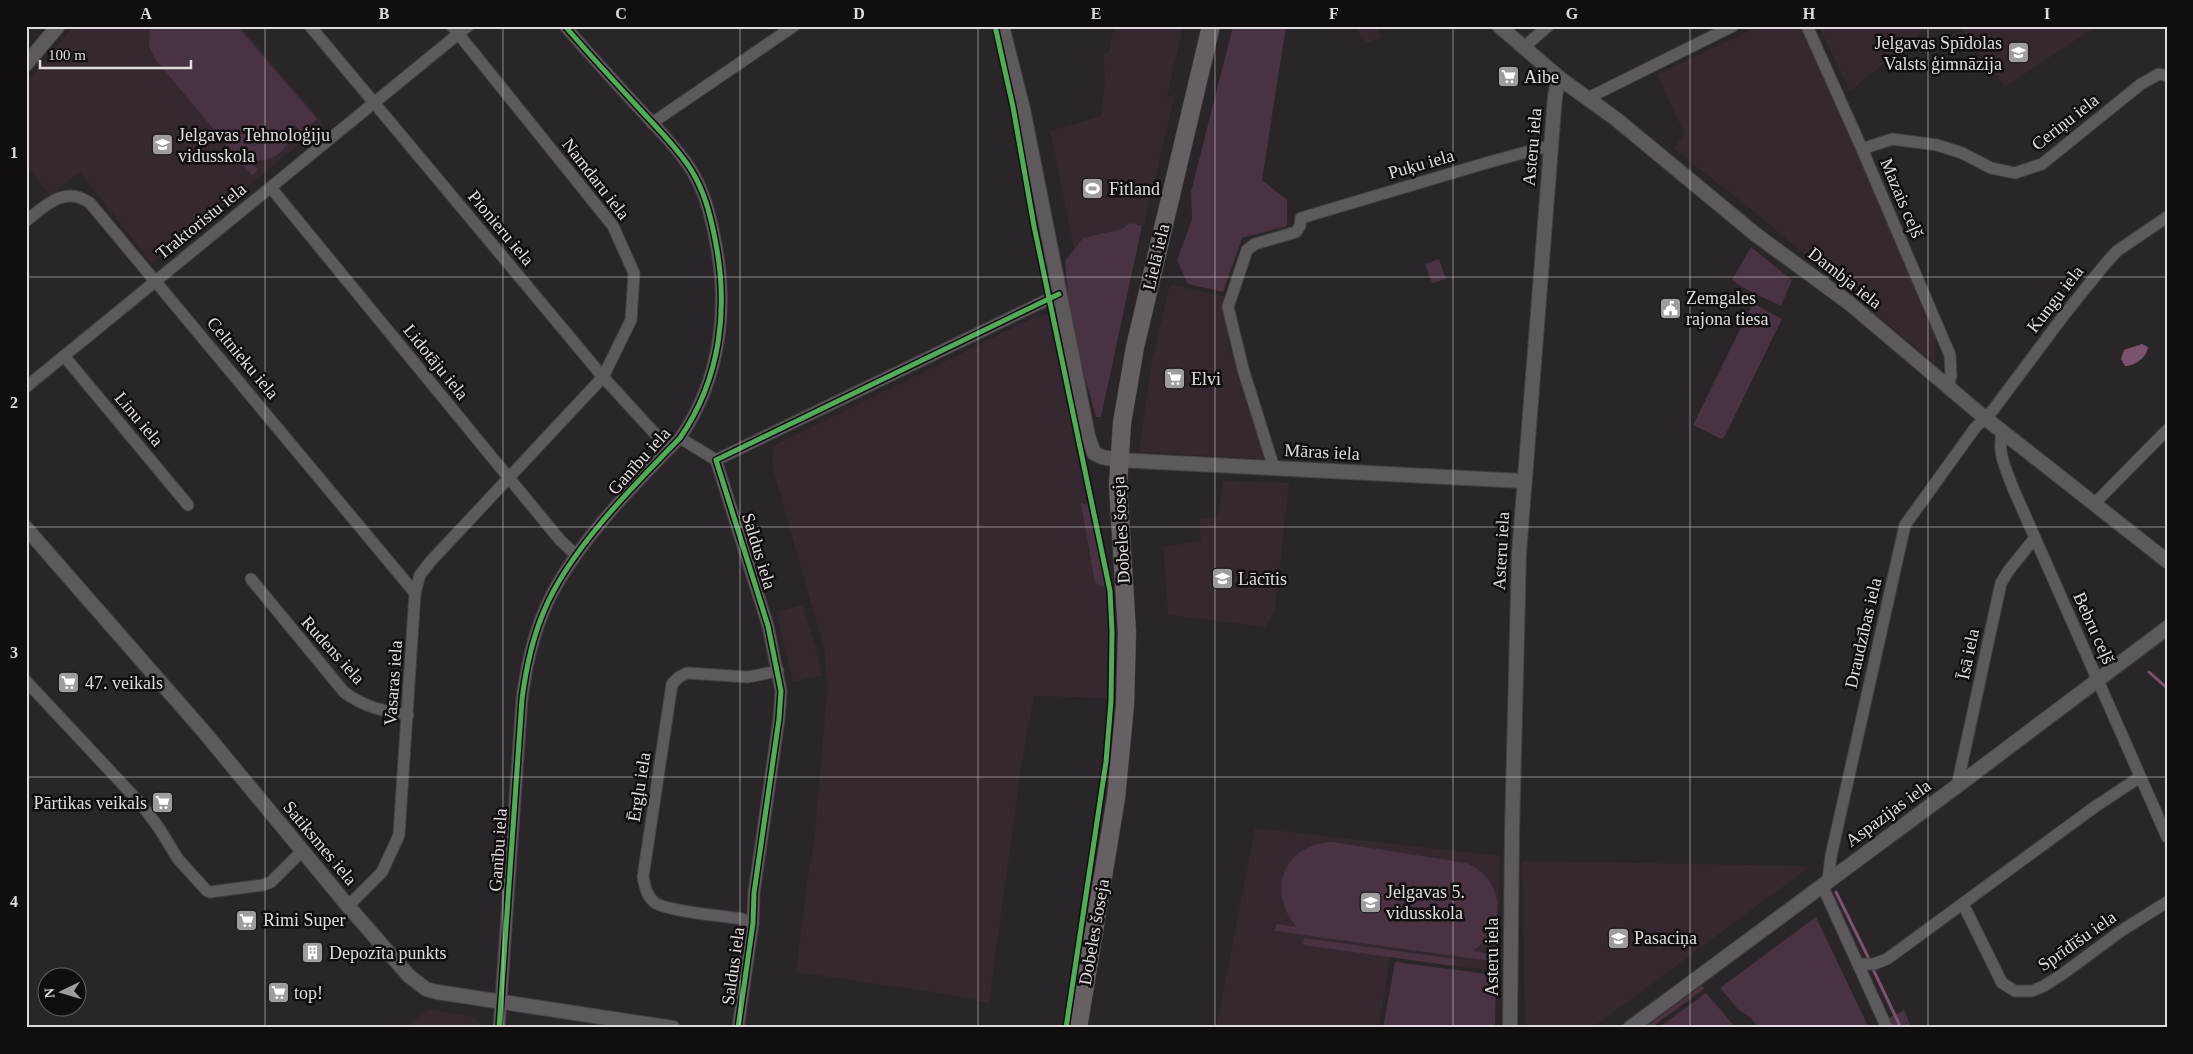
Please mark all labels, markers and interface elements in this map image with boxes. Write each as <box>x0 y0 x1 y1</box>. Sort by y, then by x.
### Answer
text: A <box>140 5 152 22</box>
text: B <box>379 5 390 22</box>
text: C <box>615 5 627 22</box>
text: D <box>853 5 865 22</box>
text: E <box>1091 5 1101 22</box>
text: F <box>1329 5 1339 22</box>
text: G <box>1566 5 1579 22</box>
text: H <box>1803 5 1816 22</box>
text: I <box>2044 5 2050 22</box>
place label: Jelgavas Spīdolas Valsts ģimnāzija <box>1875 33 2002 74</box>
scale bar <box>40 38 191 70</box>
school or university icon: Jelgavas Spīdolas Valsts ģimnāzija <box>2006 41 2030 65</box>
text: 100 m <box>48 47 86 63</box>
supermarket icon: Aibe <box>1496 65 1520 89</box>
place label: Aibe <box>1524 67 1559 87</box>
street label: Ceriņu iela <box>2028 90 2102 154</box>
street label: Asteru iela <box>1519 107 1545 187</box>
place label: Jelgavas Tehnoloģiju vidusskola <box>178 125 330 166</box>
school or university icon: Jelgavas Tehnoloģiju vidusskola <box>150 133 174 157</box>
street label: Namdaru iela <box>558 134 634 224</box>
text: 1 <box>10 144 18 161</box>
street label: Puķu iela <box>1386 145 1456 183</box>
street label: Mazais ceļš <box>1876 155 1928 241</box>
sports icon: Fitland <box>1081 177 1105 201</box>
street label: Traktoristu iela <box>152 179 250 263</box>
place label: Fitland <box>1109 179 1160 199</box>
street label: Pionieru iela <box>464 187 538 269</box>
street label: Lielā iela <box>1139 222 1173 292</box>
street label: Dambja iela <box>1804 243 1886 313</box>
street label: Kungu iela <box>2023 262 2087 336</box>
place label: Zemgales rajona tiesa <box>1686 288 1768 329</box>
public building icon: Zemgales rajona tiesa <box>1658 296 1682 320</box>
street label: Celtnieku iela <box>203 313 283 403</box>
street label: Lidotāju iela <box>399 320 473 404</box>
supermarket icon: Elvi <box>1163 367 1187 391</box>
place label: Elvi <box>1191 369 1221 389</box>
street label: Linu iela <box>111 388 167 450</box>
text: 2 <box>10 394 18 411</box>
street label: Ganību iela <box>604 423 674 499</box>
street label: Māras iela <box>1284 440 1360 464</box>
street label: Dobeles šoseja <box>1108 476 1134 584</box>
street label: Saldus iela <box>738 511 780 591</box>
street label: Asteru iela <box>1489 511 1513 591</box>
school or university icon: Lācītis <box>1210 567 1234 591</box>
place label: Lācītis <box>1238 569 1287 589</box>
street label: Draudzības iela <box>1841 576 1885 690</box>
street label: Bebru ceļš <box>2069 589 2119 667</box>
street label: Rudens iela <box>297 612 369 688</box>
street label: Īsā iela <box>1953 627 1983 681</box>
street label: Vasaras iela <box>380 640 406 726</box>
text: 3 <box>10 644 18 661</box>
supermarket icon: 47. veikals <box>57 671 81 695</box>
place label: 47. veikals <box>85 673 163 693</box>
street label: Ērgļu iela <box>624 751 654 823</box>
street label: Aspazijas iela <box>1841 775 1935 851</box>
supermarket icon: Pārtikas veikals <box>151 791 175 815</box>
place label: Pārtikas veikals <box>34 793 147 813</box>
street label: Satiksmes iela <box>279 797 361 889</box>
street label: Ganību iela <box>485 808 511 892</box>
street label: Dobeles šoseja <box>1075 877 1113 987</box>
place label: Jelgavas 5. vidusskola <box>1386 882 1465 923</box>
school or university icon: Jelgavas 5. vidusskola <box>1358 890 1382 914</box>
text: 4 <box>10 893 18 910</box>
street label: Sprīdīšu iela <box>2034 907 2120 975</box>
supermarket icon: Rimi Super <box>235 908 259 932</box>
place label: Rimi Super <box>263 910 346 930</box>
street label: Asteru iela <box>1482 918 1502 996</box>
street label: Saldus iela <box>718 926 748 1006</box>
school or university icon: Pasaciņa <box>1606 926 1630 950</box>
place label: Pasaciņa <box>1634 928 1697 948</box>
building icon: Depozīta punkts <box>301 941 325 965</box>
place label: Depozīta punkts <box>329 943 446 963</box>
north arrow <box>38 966 88 1016</box>
supermarket icon: top! <box>266 981 290 1005</box>
place label: top! <box>294 983 323 1003</box>
text: N <box>42 987 57 999</box>

